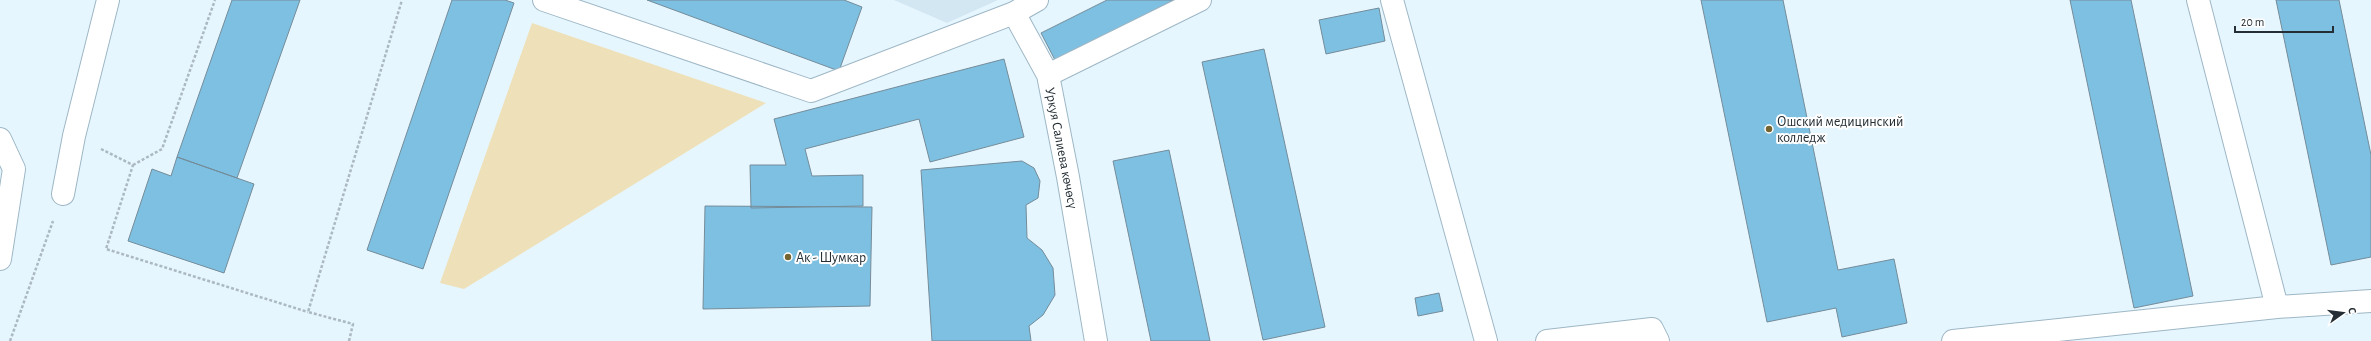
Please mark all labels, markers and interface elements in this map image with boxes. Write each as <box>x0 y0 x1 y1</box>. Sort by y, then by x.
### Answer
scale bar <box>2235 8 2333 34</box>
text: 20 m <box>2241 16 2264 28</box>
street label: Уркуя Салиева көчөсү <box>1042 86 1080 210</box>
place label: Ошский медицинский колледж <box>1777 115 1903 145</box>
marker: Ошский медицинский колледж <box>1764 124 1774 134</box>
place label: Ак - Шумкар <box>796 251 866 265</box>
marker: Ак - Шумкар <box>783 252 793 262</box>
north arrow <box>2323 293 2363 333</box>
text: С <box>2346 306 2358 315</box>

